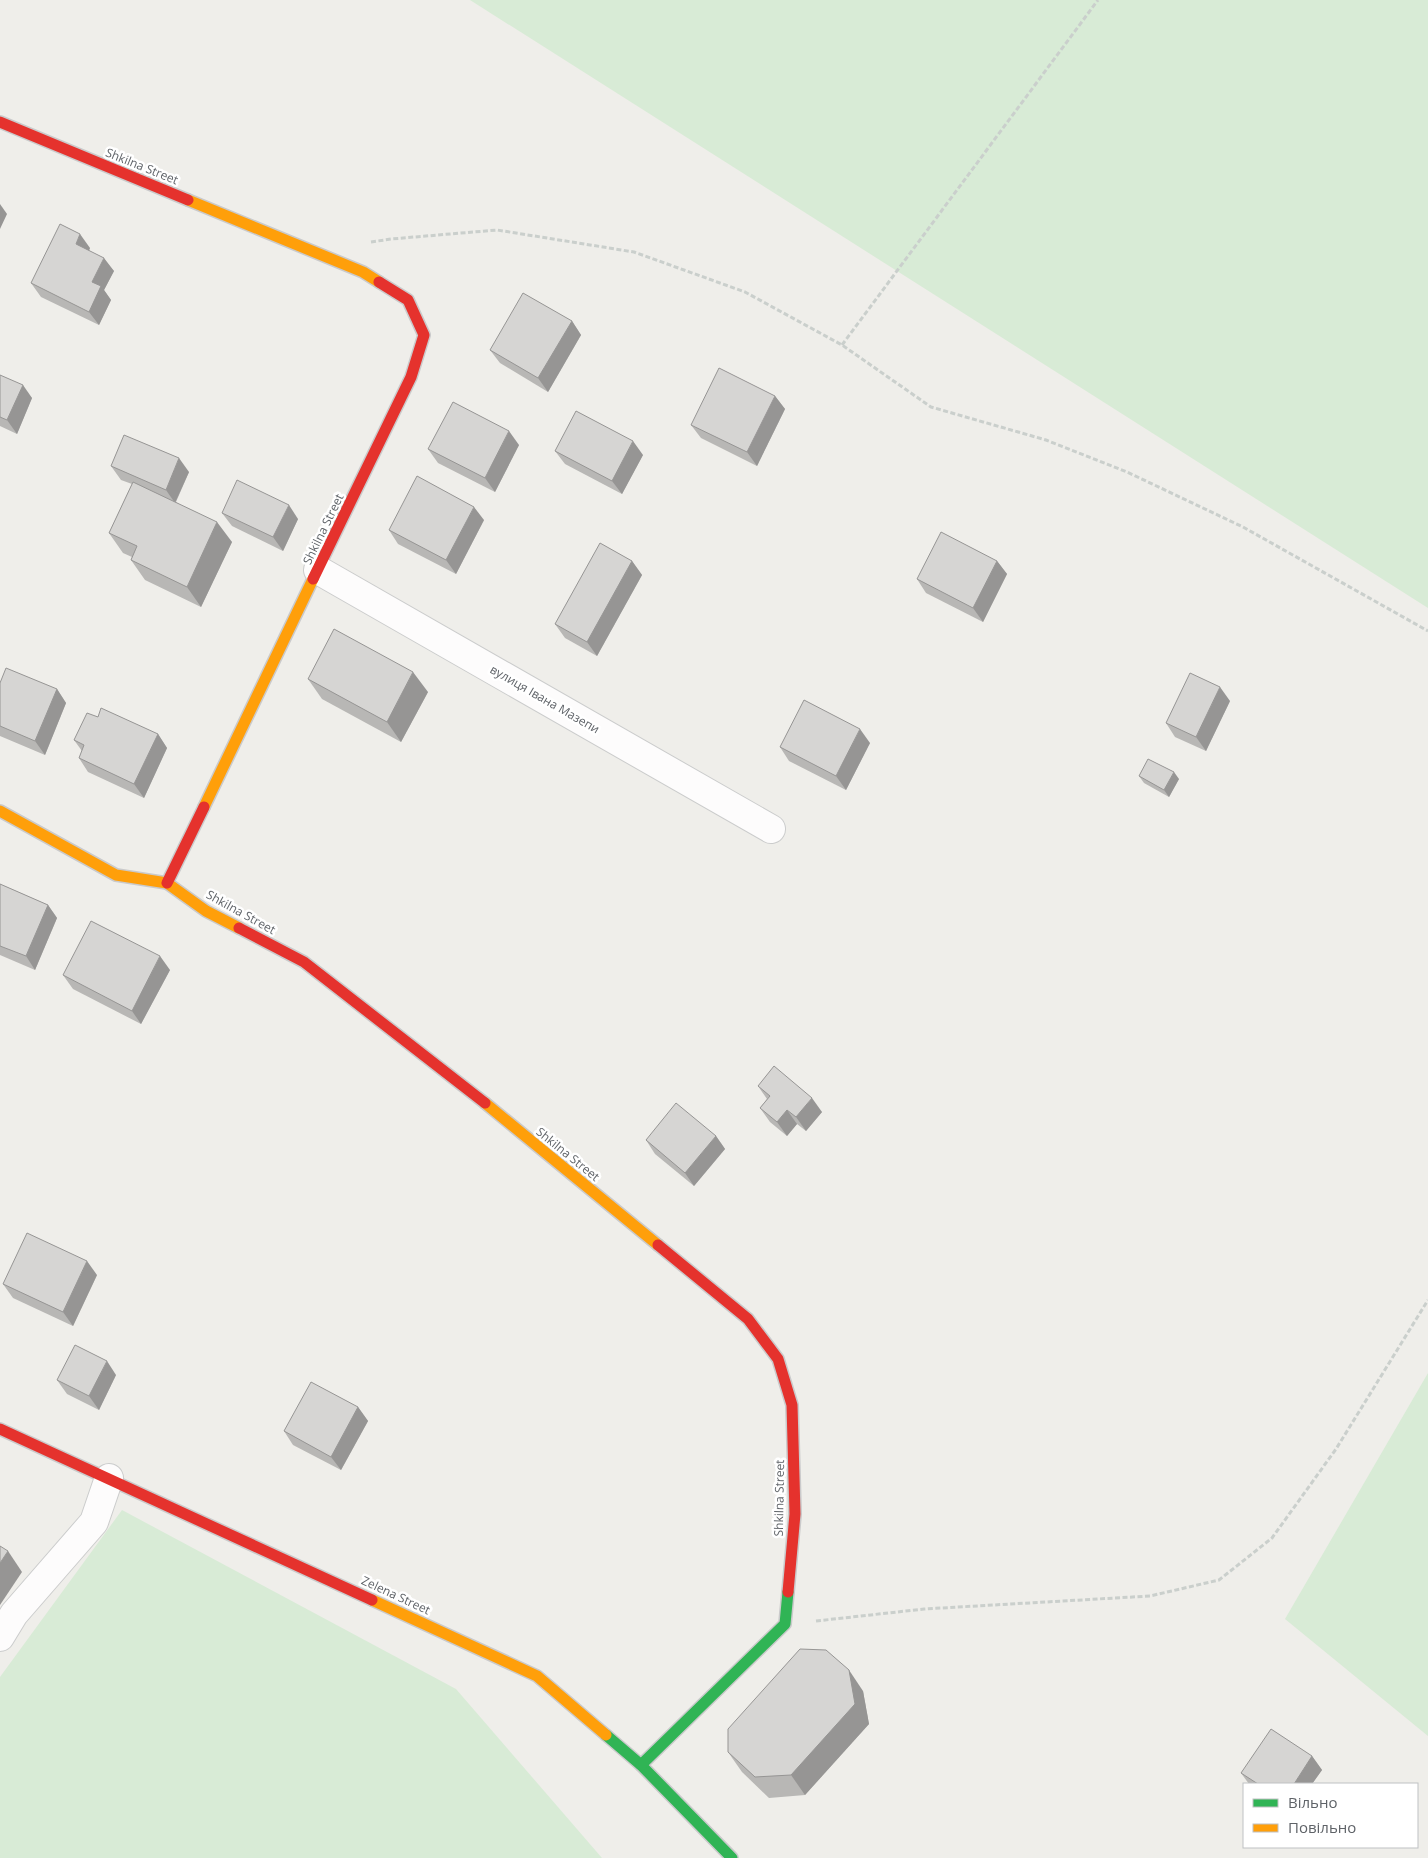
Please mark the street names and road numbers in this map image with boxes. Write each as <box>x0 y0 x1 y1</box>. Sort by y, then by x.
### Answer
street label: Shkilna Street <box>103 144 181 188</box>
street label: Shkilna Street <box>298 491 348 567</box>
street label: вулиця Івана Мазепи <box>487 661 603 737</box>
street label: Shkilna Street <box>203 886 279 938</box>
street label: Shkilna Street <box>533 1123 603 1185</box>
street label: Shkilna Street <box>770 1459 788 1537</box>
street label: Zelena Street <box>359 1572 433 1618</box>

